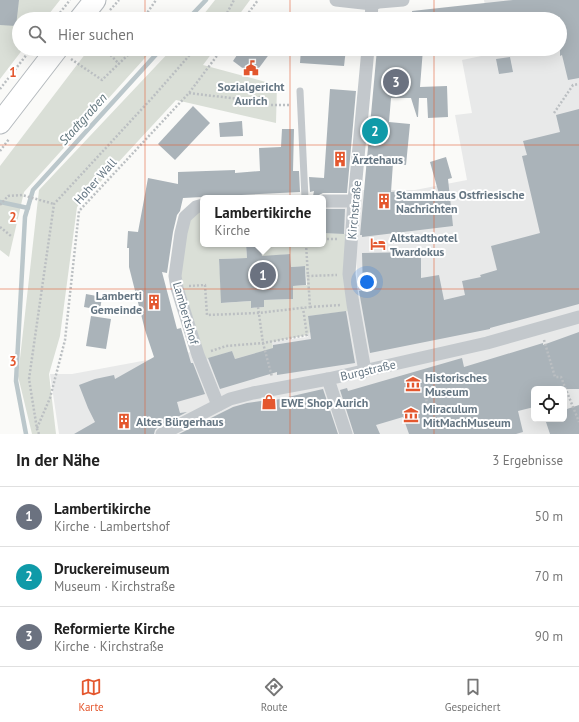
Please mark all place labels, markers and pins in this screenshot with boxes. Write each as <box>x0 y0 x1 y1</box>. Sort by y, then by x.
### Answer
public building icon: Sozialgericht Aurich <box>242 59 260 77</box>
pin: 3 <box>383 67 409 97</box>
place label: Sozialgericht Aurich <box>218 79 285 108</box>
pin: 2 <box>362 116 388 146</box>
building icon: Ärztehaus <box>331 150 349 168</box>
place label: Ärztehaus <box>352 152 403 167</box>
place label: Stammhaus Ostfriesische Nachrichten <box>396 187 525 216</box>
building icon: Stammhaus Ostfriesische Nachrichten <box>375 192 393 210</box>
place label: Altstadthotel Twardokus <box>390 230 458 259</box>
hotel icon: Altstadthotel Twardokus <box>369 235 387 253</box>
pin: 1 <box>250 260 276 290</box>
place label: Lamberti Gemeinde <box>91 288 142 317</box>
building icon: Lamberti Gemeinde <box>145 293 163 311</box>
place label: Historisches Museum <box>425 370 487 399</box>
museum icon: Historisches Museum <box>404 375 422 393</box>
shop icon: EWE Shop Aurich <box>260 393 278 411</box>
place label: EWE Shop Aurich <box>281 395 368 410</box>
place label: Miraculum MitMachMuseum <box>423 401 511 430</box>
museum icon: Miraculum MitMachMuseum <box>402 406 420 424</box>
building icon: Altes Bürgerhaus <box>115 412 133 430</box>
place label: Altes Bürgerhaus <box>136 414 224 429</box>

